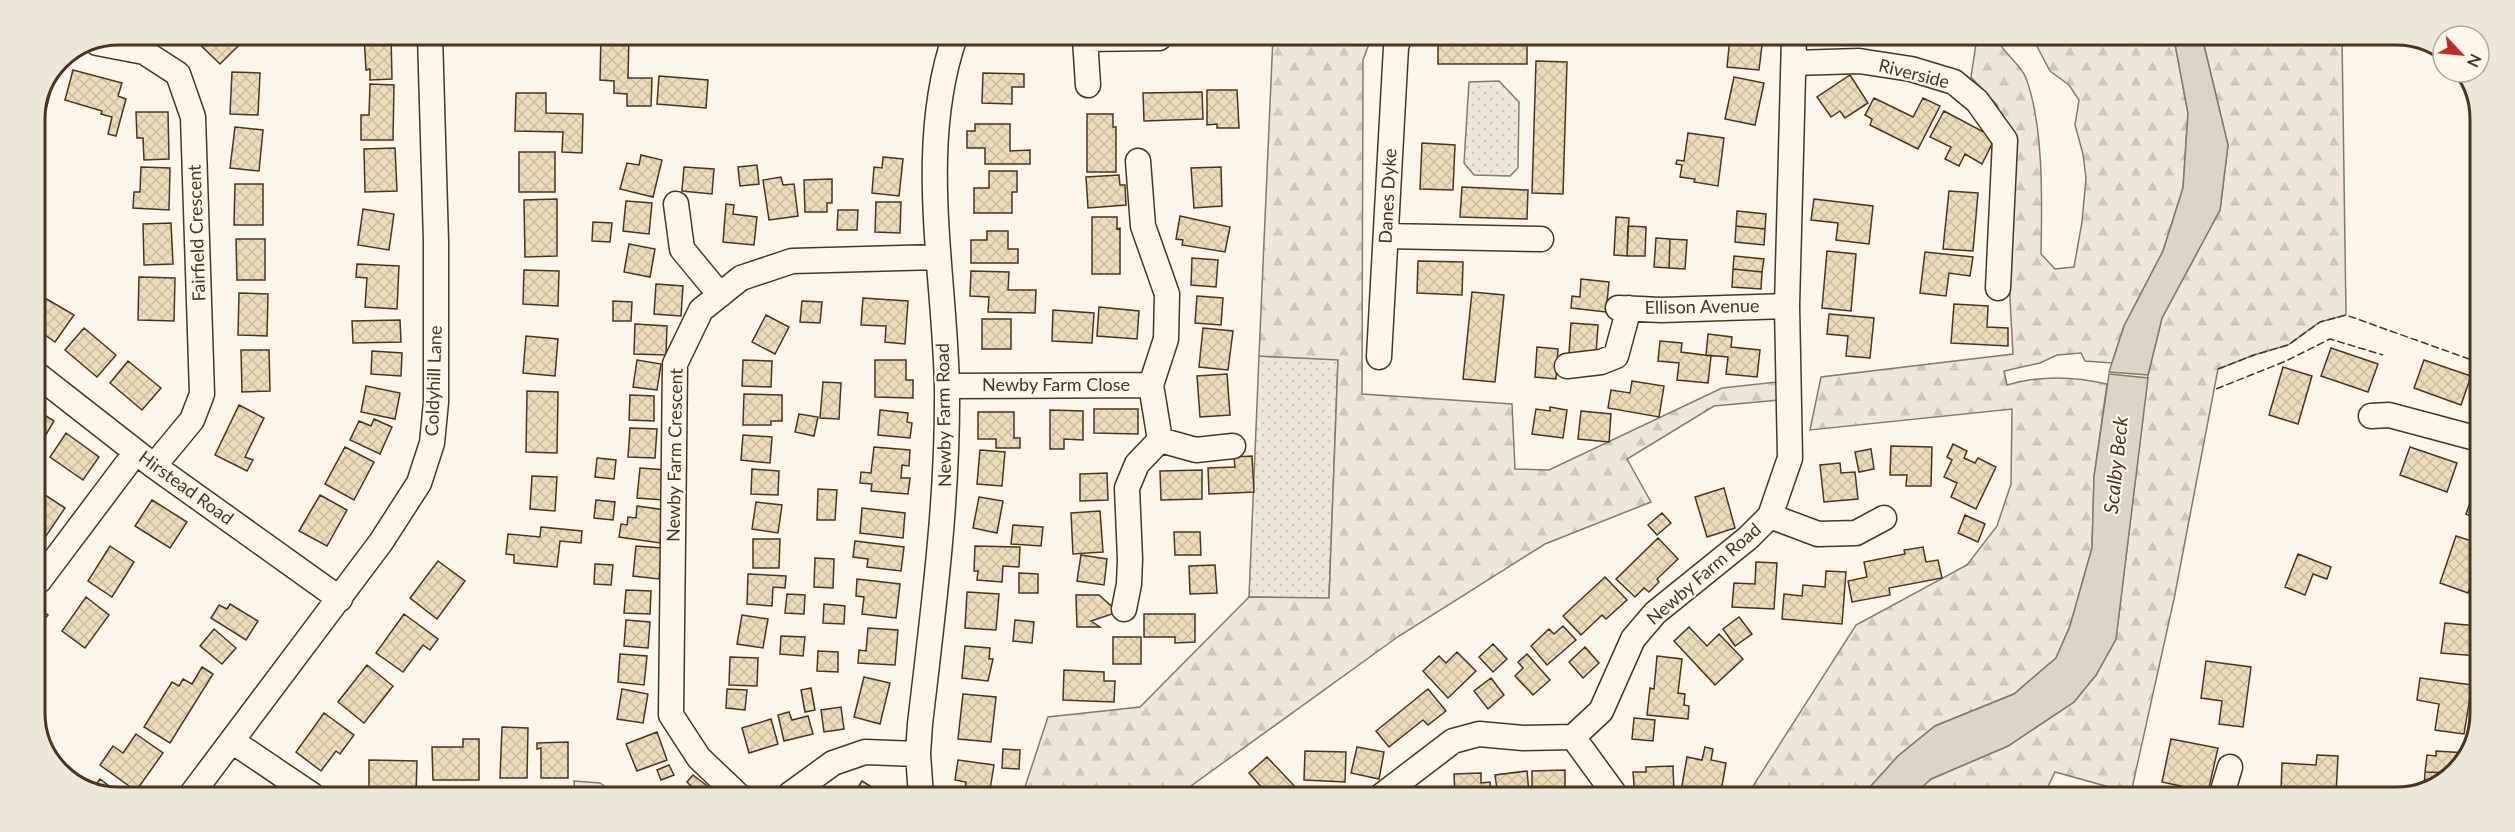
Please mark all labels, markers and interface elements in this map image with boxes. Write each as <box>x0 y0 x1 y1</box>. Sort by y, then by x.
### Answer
north arrow <box>2431 24 2491 84</box>
text: N <box>2464 51 2486 70</box>
street label: Riverside <box>1877 54 1952 92</box>
street label: Danes Dyke <box>1374 148 1400 244</box>
street label: Fairfield Crescent <box>183 164 209 302</box>
street label: Ellison Avenue <box>1644 294 1760 318</box>
street label: Coldyhill Lane <box>420 325 446 437</box>
street label: Newby Farm Road <box>931 343 955 487</box>
street label: Newby Farm Crescent <box>661 367 687 542</box>
street label: Newby Farm Close <box>982 373 1130 395</box>
water label: Scalby Beck <box>2098 414 2132 515</box>
street label: Hirstead Road <box>135 445 238 529</box>
street label: Newby Farm Road <box>1642 518 1765 629</box>

